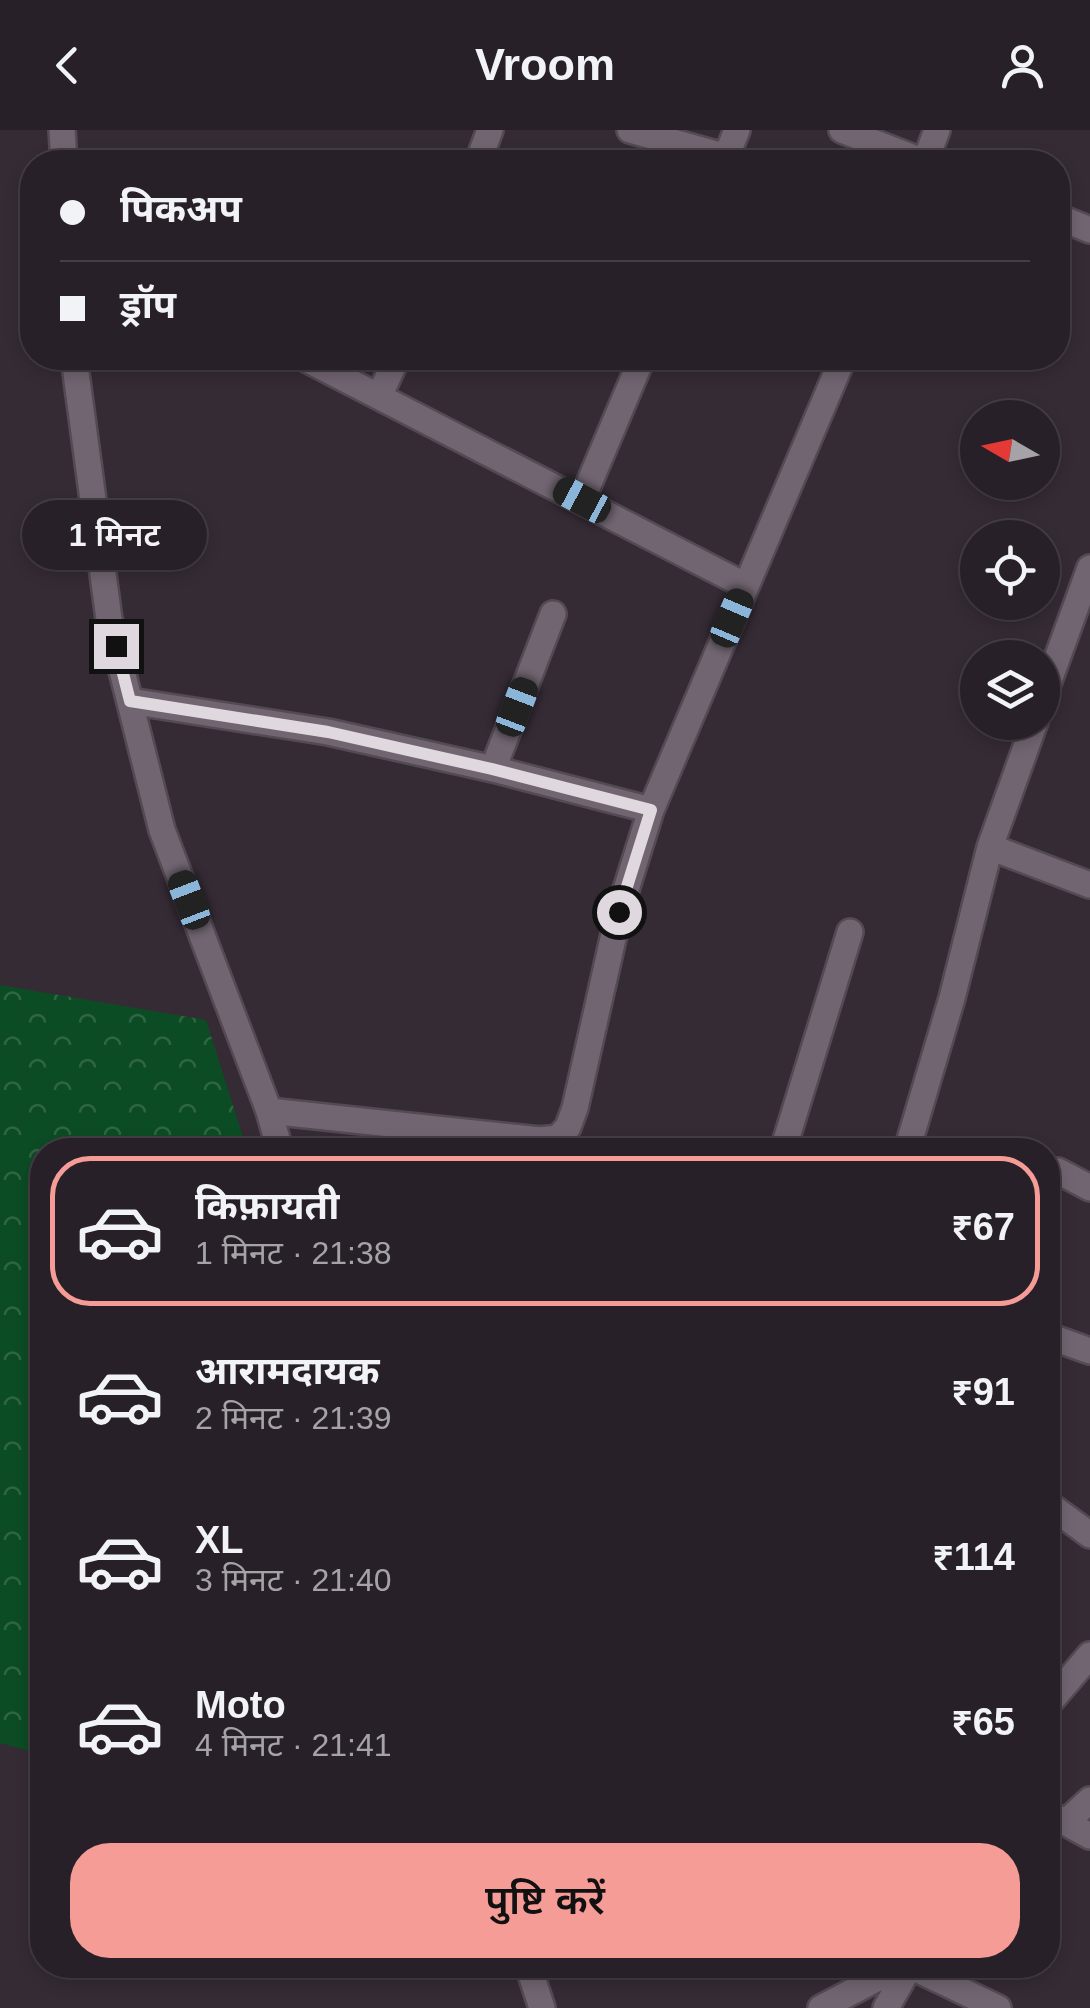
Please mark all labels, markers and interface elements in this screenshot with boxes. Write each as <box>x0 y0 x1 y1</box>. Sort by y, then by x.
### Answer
icon: back <box>40 38 95 93</box>
icon: person <box>995 38 1050 93</box>
text: Vroom <box>475 39 615 90</box>
text: पिकअप <box>120 188 242 230</box>
text: ड्रॉप <box>120 284 176 326</box>
north arrow <box>960 400 1060 500</box>
map controls <box>960 400 1060 740</box>
car <box>548 473 616 527</box>
callout: 1 मिनट <box>23 501 208 571</box>
text: 1 मिनट <box>69 517 160 553</box>
button: locate <box>960 520 1060 620</box>
car <box>706 585 758 651</box>
route end <box>94 624 139 669</box>
button: layers <box>960 640 1060 740</box>
car <box>492 674 542 740</box>
car <box>164 867 214 933</box>
route start <box>597 890 642 935</box>
text: किफ़ायती <box>195 1185 339 1227</box>
icon: car <box>75 1186 165 1276</box>
text: ₹67 <box>951 1206 1015 1248</box>
text: 1 मिनट · 21:38 <box>195 1235 392 1271</box>
text: आरामदायक <box>195 1350 379 1392</box>
icon: car <box>75 1351 165 1441</box>
text: ₹91 <box>951 1371 1015 1413</box>
text: 2 मिनट · 21:39 <box>195 1400 392 1436</box>
icon: car <box>75 1516 165 1606</box>
text: XL <box>195 1519 244 1561</box>
text: ₹114 <box>932 1536 1015 1578</box>
text: 3 मिनट · 21:40 <box>195 1562 392 1598</box>
icon: car <box>75 1681 165 1771</box>
text: Moto <box>195 1684 286 1726</box>
text: ₹65 <box>951 1701 1015 1743</box>
text: 4 मिनट · 21:41 <box>195 1727 392 1763</box>
button: पुष्टि करें <box>70 1843 1020 1958</box>

